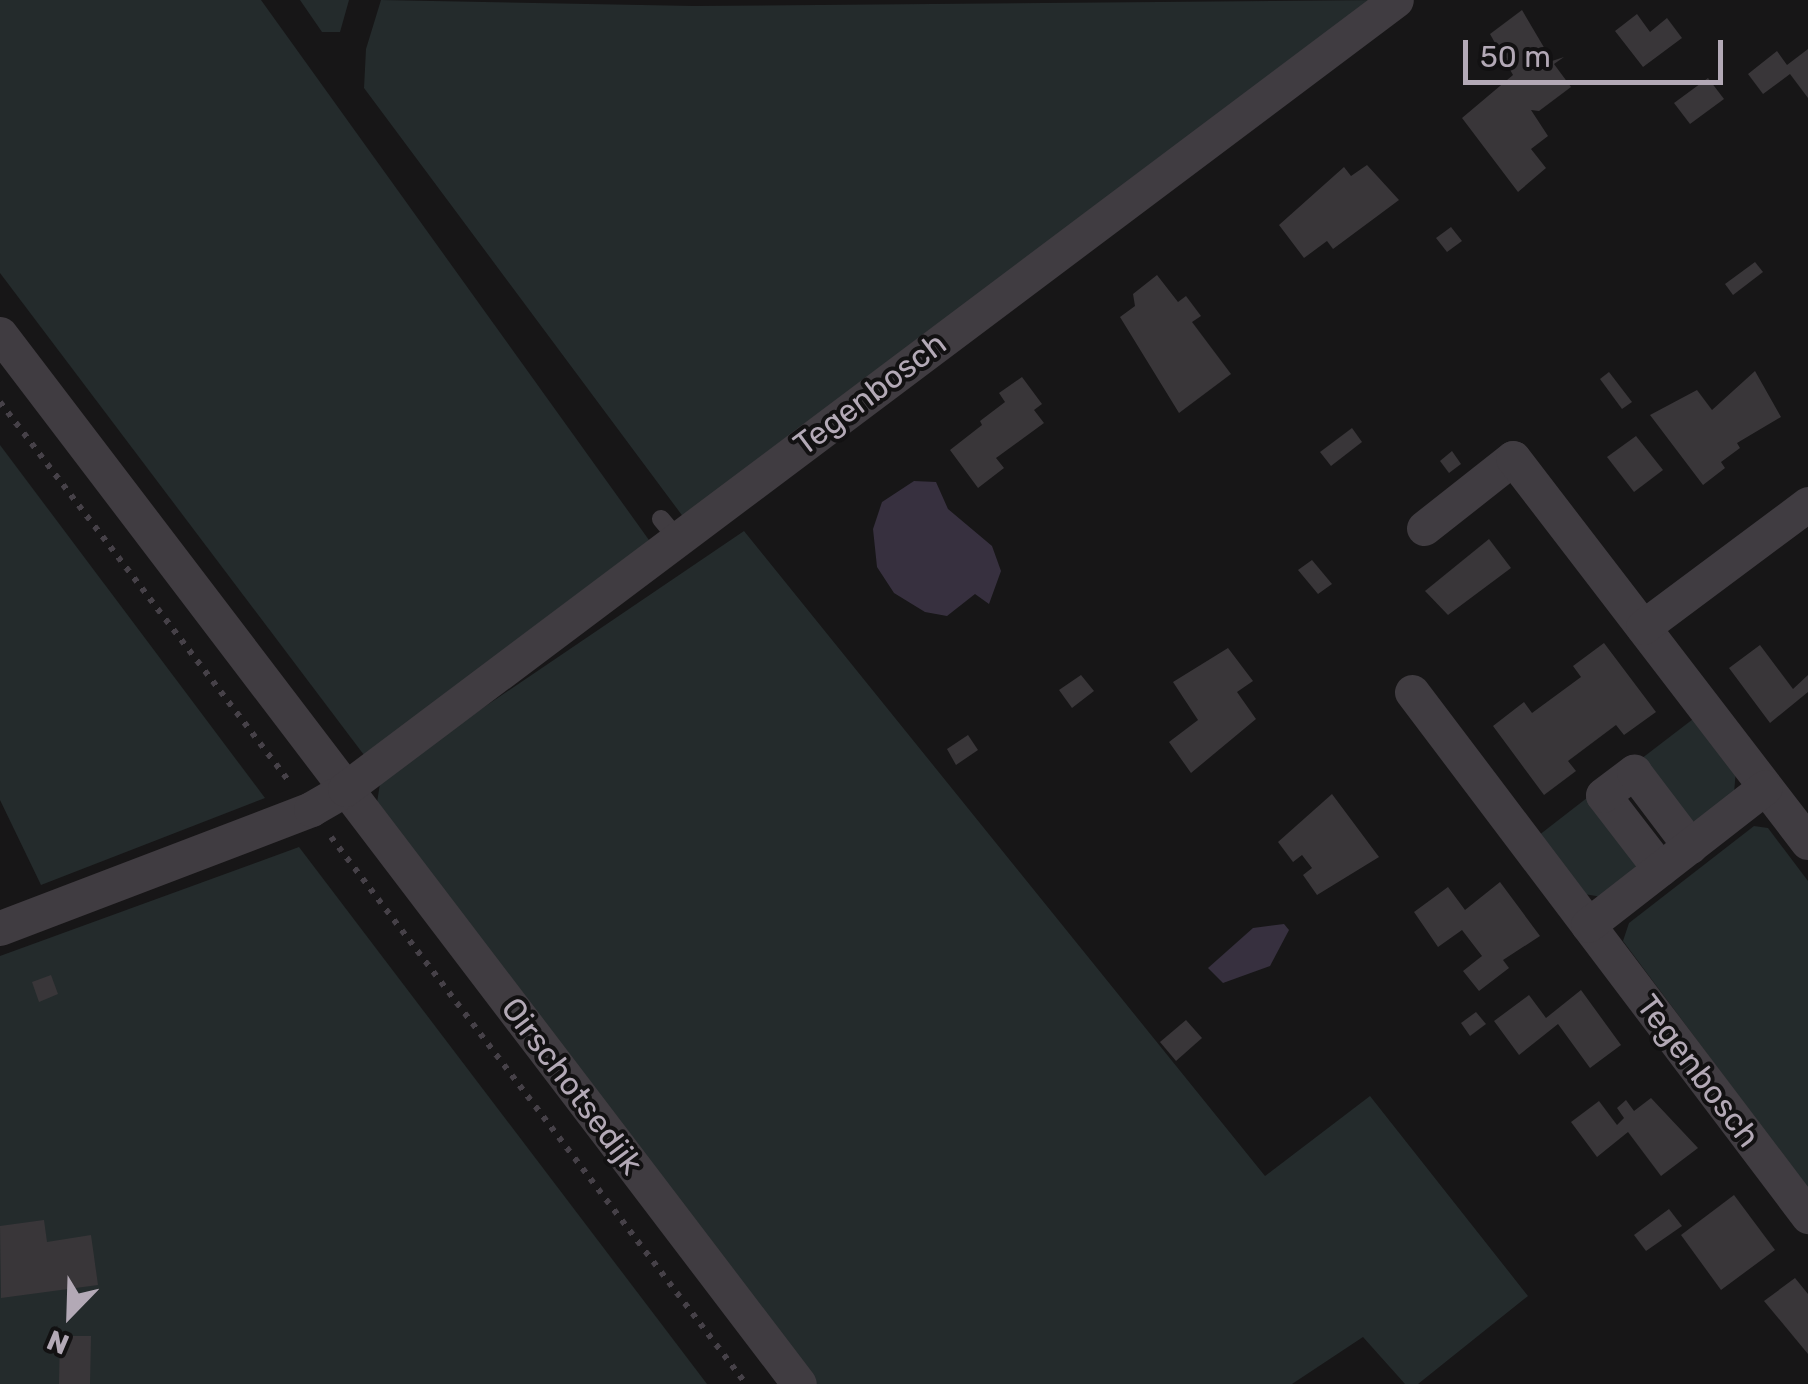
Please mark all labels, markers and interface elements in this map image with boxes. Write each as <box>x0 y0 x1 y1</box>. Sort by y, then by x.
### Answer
scale bar <box>1468 20 1728 82</box>
text: 50 m <box>1480 39 1551 75</box>
street label: Tegenbosch <box>786 324 954 464</box>
street label: Tegenbosch <box>1628 987 1768 1155</box>
street label: Oirschotsedijk <box>493 990 651 1182</box>
north arrow <box>20 1264 120 1364</box>
text: N <box>42 1323 74 1361</box>

